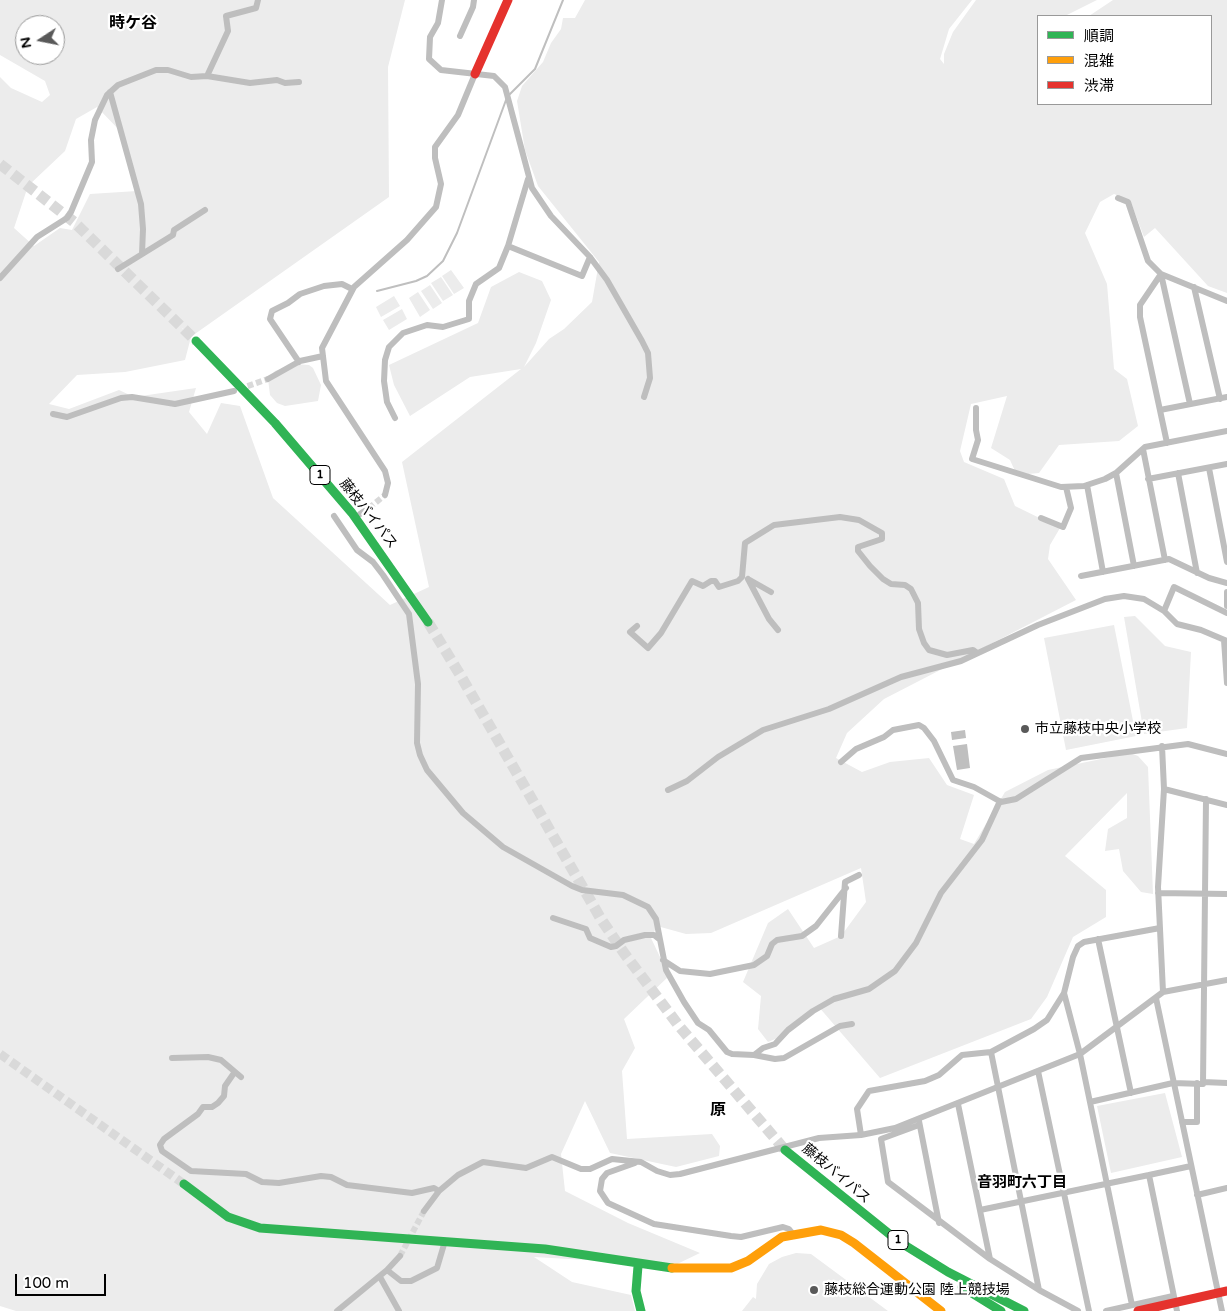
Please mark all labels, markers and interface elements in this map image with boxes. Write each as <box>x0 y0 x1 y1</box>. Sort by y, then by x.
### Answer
district label: 時ケ谷 <box>109 14 157 34</box>
north arrow <box>15 15 65 65</box>
legend <box>1037 15 1212 105</box>
text: 順調 <box>1084 27 1114 45</box>
text: N <box>16 36 35 50</box>
text: 混雑 <box>1084 52 1114 70</box>
text: 渋滞 <box>1084 77 1114 95</box>
road number: 1 <box>310 466 330 484</box>
street label: 藤枝バイパス <box>336 476 400 552</box>
place label: 市立藤枝中央小学校 <box>1035 721 1161 737</box>
marker: 市立藤枝中央小学校 <box>1019 723 1031 735</box>
district label: 原 <box>710 1101 726 1121</box>
street label: 藤枝バイパス <box>798 1141 874 1207</box>
district label: 音羽町六丁目 <box>977 1174 1067 1192</box>
road number: 1 <box>888 1230 908 1250</box>
scale bar <box>18 1264 109 1296</box>
text: 100 m <box>23 1274 69 1292</box>
place label: 藤枝総合運動公園 陸上競技場 <box>824 1282 1010 1298</box>
marker: 藤枝総合運動公園 陸上競技場 <box>808 1284 820 1296</box>

